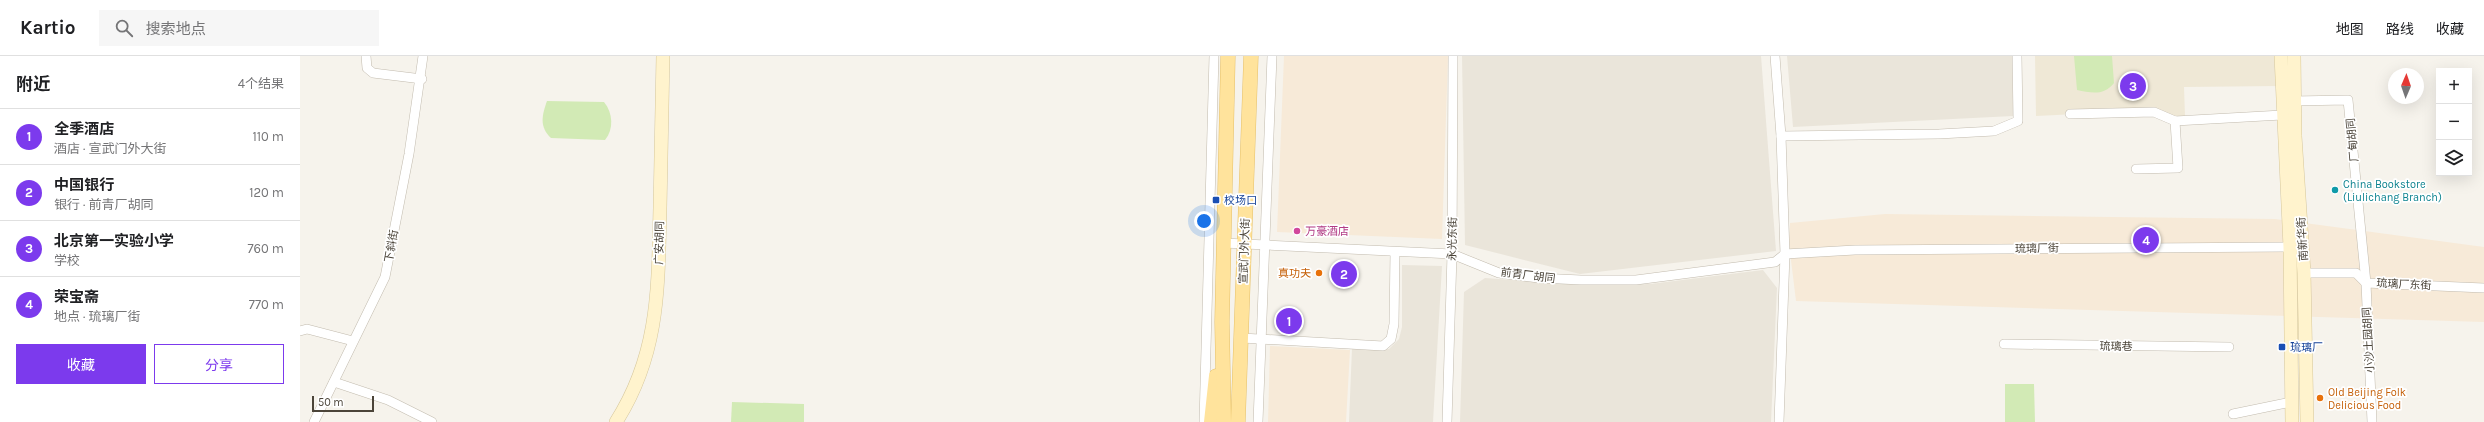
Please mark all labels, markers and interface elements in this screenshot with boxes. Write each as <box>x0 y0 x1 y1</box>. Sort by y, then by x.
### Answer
search box <box>99 10 379 46</box>
text: Kartio <box>20 17 75 39</box>
icon: search <box>113 17 135 39</box>
text: 搜索地点 <box>145 20 206 38</box>
text: 地图 <box>2336 21 2364 38</box>
text: 路线 <box>2386 21 2414 38</box>
text: 收藏 <box>2436 21 2464 38</box>
north arrow <box>2388 68 2424 104</box>
map controls <box>2436 68 2472 176</box>
button: + <box>2436 68 2472 104</box>
pin: 3 <box>2120 71 2146 101</box>
text: 附近 <box>16 74 50 94</box>
text: 4个结果 <box>238 76 284 91</box>
button: − <box>2436 104 2472 140</box>
street label: 厂甸胡同 <box>2344 117 2361 162</box>
text: 全季酒店 <box>54 120 114 138</box>
text: 1 <box>27 129 31 144</box>
text: 110 m <box>252 129 284 144</box>
button: layers <box>2436 140 2472 176</box>
text: 酒店 · 宣武门外大街 <box>54 141 167 156</box>
text: 中国银行 <box>54 176 114 194</box>
place label: China Bookstore (Liulichang Branch) <box>2343 178 2442 204</box>
text: 2 <box>25 185 33 200</box>
text: 120 m <box>249 185 284 200</box>
marker: China Bookstore (Liulichang Branch) <box>2330 185 2340 195</box>
place label: 校场口 <box>1224 194 1257 207</box>
marker: 校场口 <box>1211 195 1221 205</box>
text: 银行 · 前青厂胡同 <box>54 197 154 212</box>
your location <box>1194 211 1214 231</box>
street label: 永光东街 <box>1446 217 1459 261</box>
street label: 南新华街 <box>2294 217 2311 261</box>
street label: 宣武门外大街 <box>1237 218 1252 284</box>
street label: 广安胡同 <box>653 221 666 265</box>
place label: 万豪酒店 <box>1305 225 1349 238</box>
pin: 4 <box>2133 225 2159 255</box>
marker: 万豪酒店 <box>1292 226 1302 236</box>
street label: 下斜街 <box>382 229 401 263</box>
text: 北京第一实验小学 <box>54 232 174 250</box>
text: 3 <box>25 241 33 256</box>
text: 760 m <box>247 241 284 256</box>
street label: 琉璃厂街 <box>2015 242 2059 255</box>
text: 学校 <box>54 253 80 268</box>
pin: 2 <box>1331 259 1357 289</box>
street label: 前青厂胡同 <box>1500 266 1556 285</box>
place label: 真功夫 <box>1278 267 1311 280</box>
marker: 真功夫 <box>1314 268 1324 278</box>
street label: 琉璃厂东街 <box>2376 277 2432 292</box>
text: 荣宝斋 <box>54 288 99 306</box>
text: 4 <box>25 297 33 312</box>
text: 770 m <box>249 297 284 312</box>
pin: 1 <box>1276 306 1302 336</box>
street label: 小沙土园胡同 <box>2360 307 2377 373</box>
text: 地点 · 琉璃厂街 <box>54 309 141 324</box>
street label: 琉璃巷 <box>2099 340 2133 353</box>
place label: 琉璃厂 <box>2290 341 2323 354</box>
marker: 琉璃厂 <box>2277 342 2287 352</box>
button: 收藏 <box>16 344 146 384</box>
button: 分享 <box>154 344 284 384</box>
place label: Old Beijing Folk Delicious Food <box>2328 386 2406 412</box>
marker: Old Beijing Folk Delicious Food <box>2315 393 2325 403</box>
scale bar <box>312 394 374 413</box>
text: 50 m <box>318 396 344 409</box>

